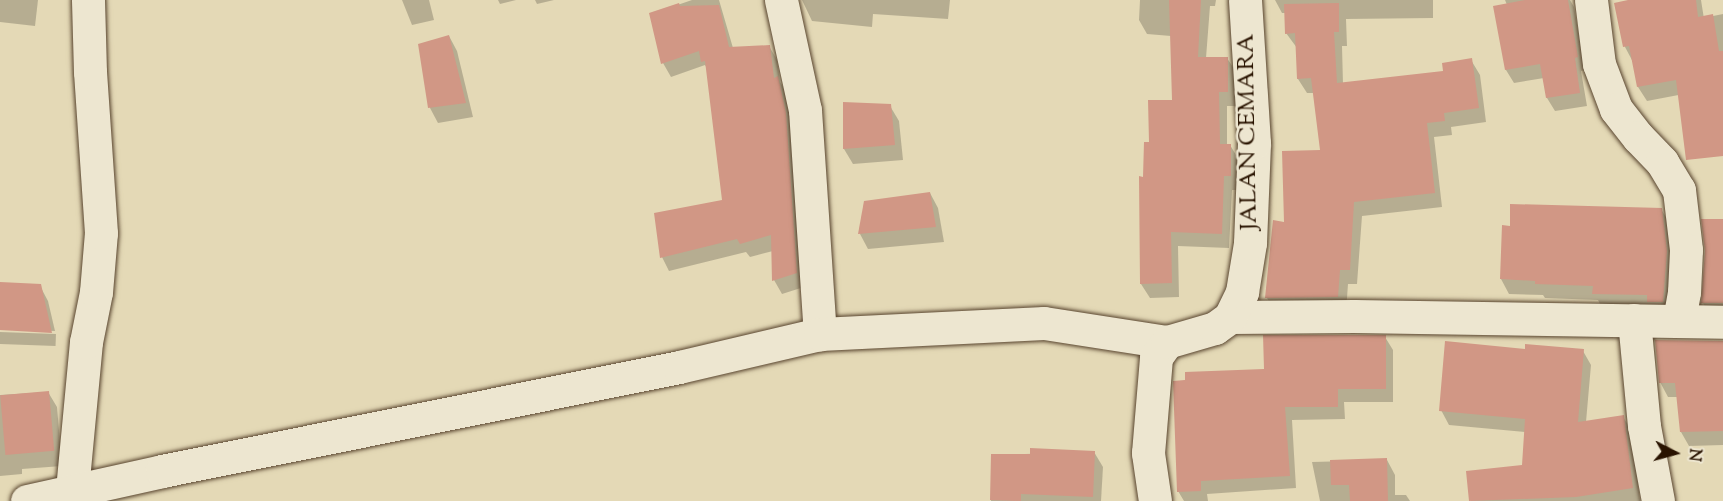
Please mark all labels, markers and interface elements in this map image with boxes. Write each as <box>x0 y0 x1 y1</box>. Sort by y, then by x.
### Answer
street label: JALAN CEMARA <box>1233 33 1265 231</box>
north arrow <box>1645 423 1705 483</box>
text: N <box>1681 447 1706 462</box>

